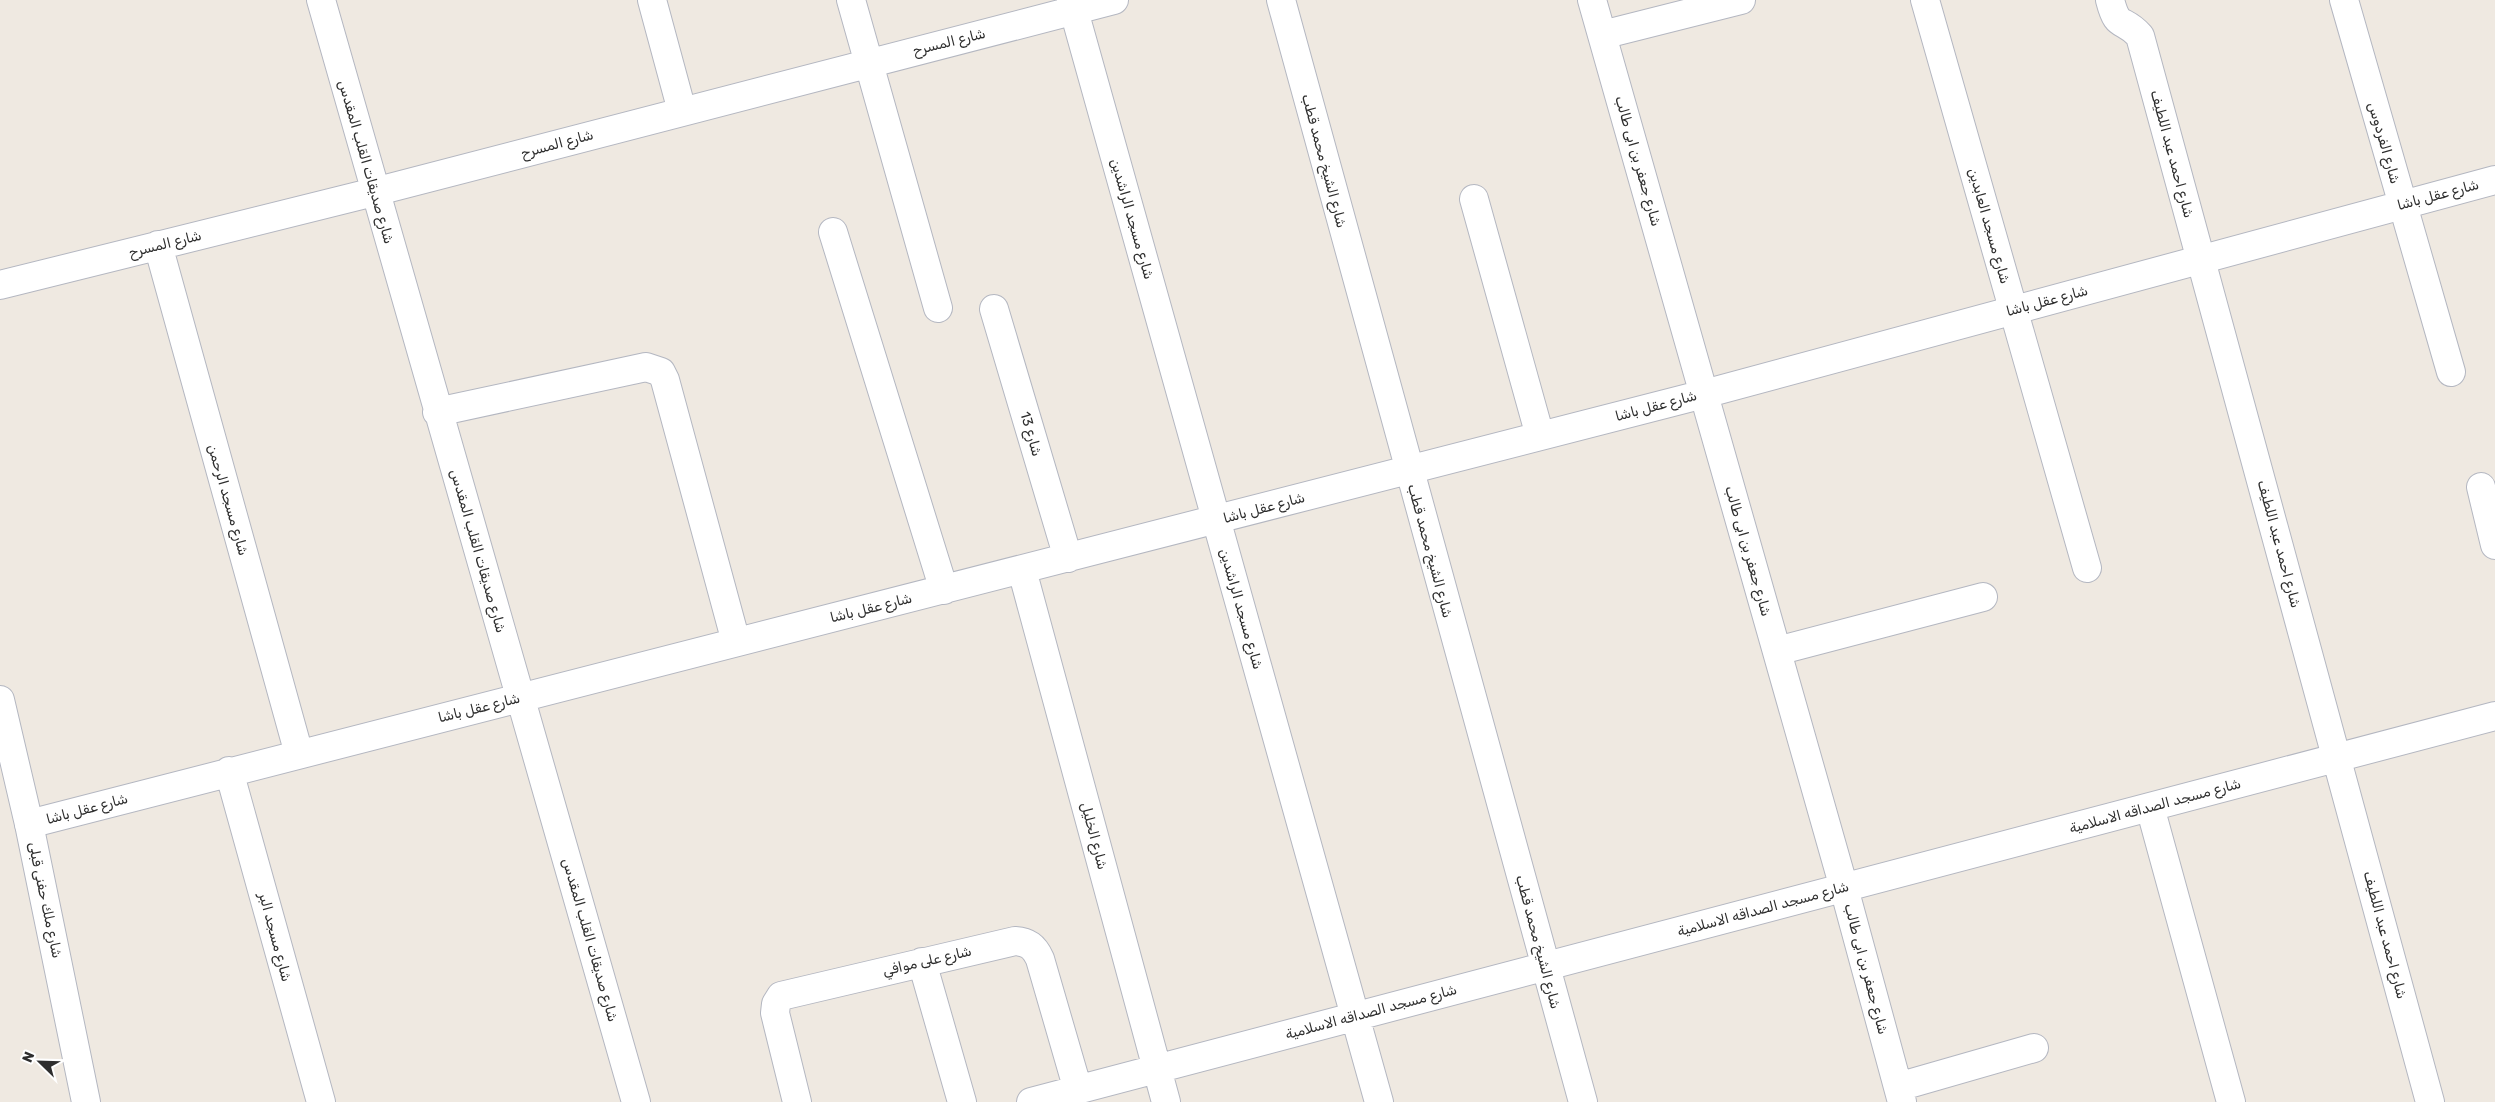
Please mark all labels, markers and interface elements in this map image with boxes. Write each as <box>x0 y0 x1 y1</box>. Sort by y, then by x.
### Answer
street label: شارع المسرح <box>911 25 988 61</box>
street label: شارع صديقات القلب المقدس <box>333 78 398 246</box>
street label: شارع احمد عبد اللطيف <box>2145 88 2197 220</box>
street label: شارع الشيخ محمد قطب <box>1296 92 1350 230</box>
street label: شارع جعفر بن ابى طالب <box>1609 94 1665 229</box>
street label: شارع الفردوس <box>2362 100 2404 186</box>
street label: شارع المسرح <box>519 126 596 164</box>
street label: شارع مسجد الراشدين <box>1105 157 1157 282</box>
street label: شارع مسجد العابدين <box>1962 166 2014 286</box>
street label: شارع عقل باشا <box>2395 176 2481 216</box>
street label: شارع المسرح <box>127 227 204 263</box>
street label: شارع عقل باشا <box>2004 282 2090 322</box>
street label: شارع عقل باشا <box>1613 387 1699 427</box>
street label: شارع 13 <box>1015 410 1045 459</box>
street label: شارع مسجد الرحمن <box>202 442 252 558</box>
street label: شارع صديقات القلب المقدس <box>445 467 510 635</box>
street label: شارع احمد عبد اللطيف <box>2252 478 2304 610</box>
street label: شارع الشيخ محمد قطب <box>1402 482 1456 620</box>
street label: شارع جعفر بن ابى طالب <box>1719 484 1775 619</box>
street label: شارع عقل باشا <box>1221 489 1307 529</box>
street label: شارع مسجد الراشدين <box>1214 547 1266 672</box>
street label: شارع عقل باشا <box>828 590 914 628</box>
street label: شارع عقل باشا <box>436 690 522 728</box>
street label: شارع مسجد الصداقه الاسلامية <box>2067 775 2243 839</box>
street label: شارع عقل باشا <box>44 790 130 830</box>
street label: شارع الخليل <box>1075 800 1111 872</box>
street label: شارع ملك حفنى قبلى <box>22 840 66 960</box>
street label: شارع صديقات القلب المقدس <box>557 856 622 1024</box>
street label: شارع احمد عبد اللطيف <box>2358 869 2410 1001</box>
street label: شارع الشيخ محمد قطب <box>1510 873 1564 1011</box>
street label: شارع مسجد الصداقه الاسلامية <box>1675 878 1851 942</box>
street label: شارع مسجد البر <box>253 890 295 984</box>
street label: شارع جعفر بن ابى طالب <box>1838 902 1892 1037</box>
street label: شارع على موافي <box>881 943 974 981</box>
street label: شارع مسجد الصداقه الاسلامية <box>1283 981 1459 1045</box>
north arrow <box>15 1037 65 1087</box>
text: N <box>19 1049 38 1065</box>

